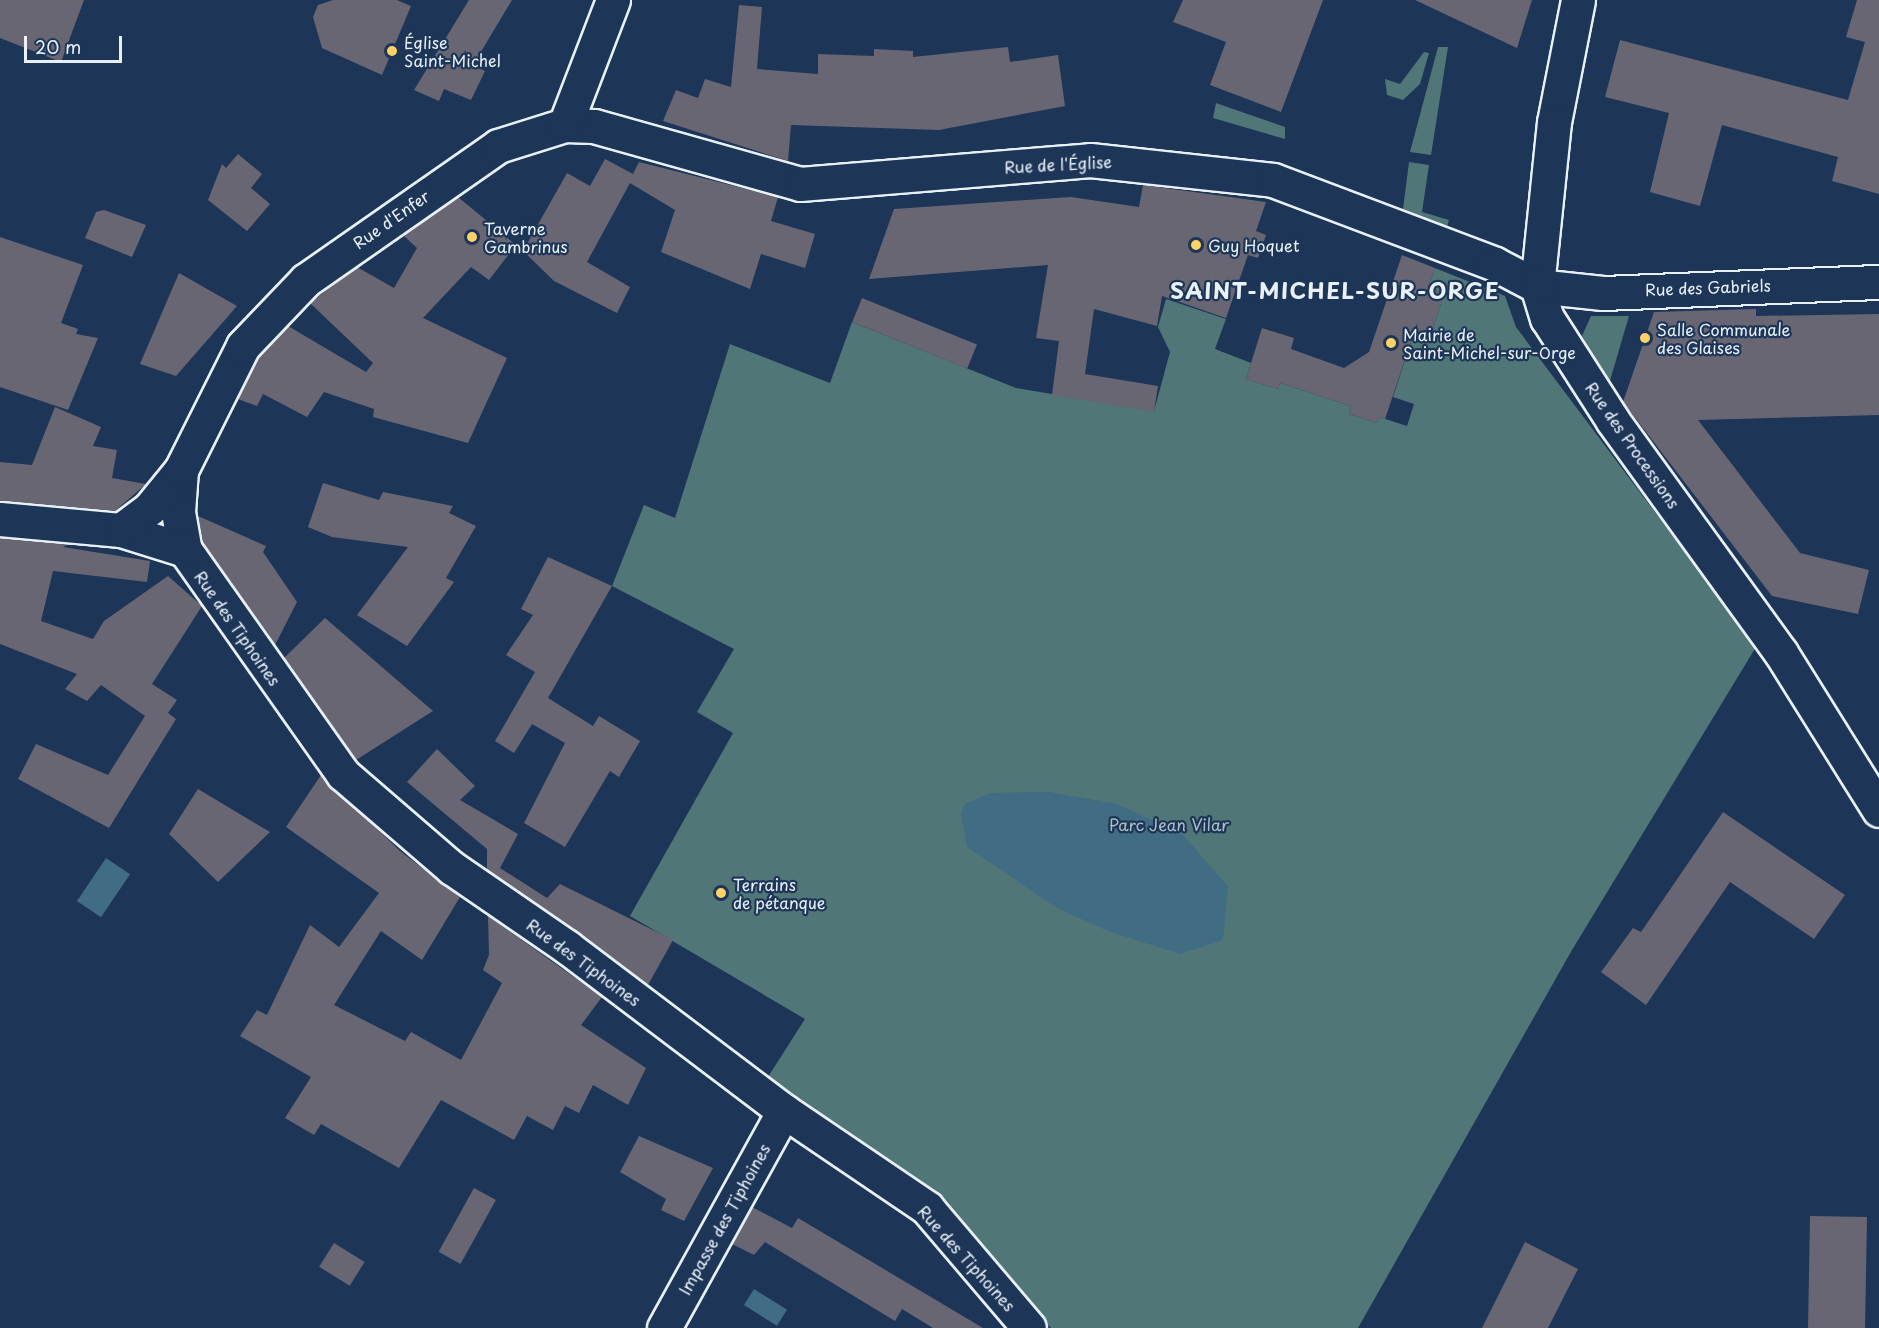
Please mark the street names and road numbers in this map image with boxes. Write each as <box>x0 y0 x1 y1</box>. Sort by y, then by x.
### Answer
street label: Rue de l'Église <box>1003 152 1113 176</box>
street label: Rue d'Enfer <box>349 185 433 253</box>
street label: Rue des Gabriels <box>1643 275 1773 299</box>
street label: Rue des Processions <box>1581 377 1685 513</box>
street label: Rue des Tiphoines <box>190 566 286 690</box>
street label: Rue des Tiphoines <box>522 913 646 1011</box>
street label: Impasse des Tiphoines <box>674 1139 774 1299</box>
street label: Rue des Tiphoines <box>913 1200 1021 1316</box>

